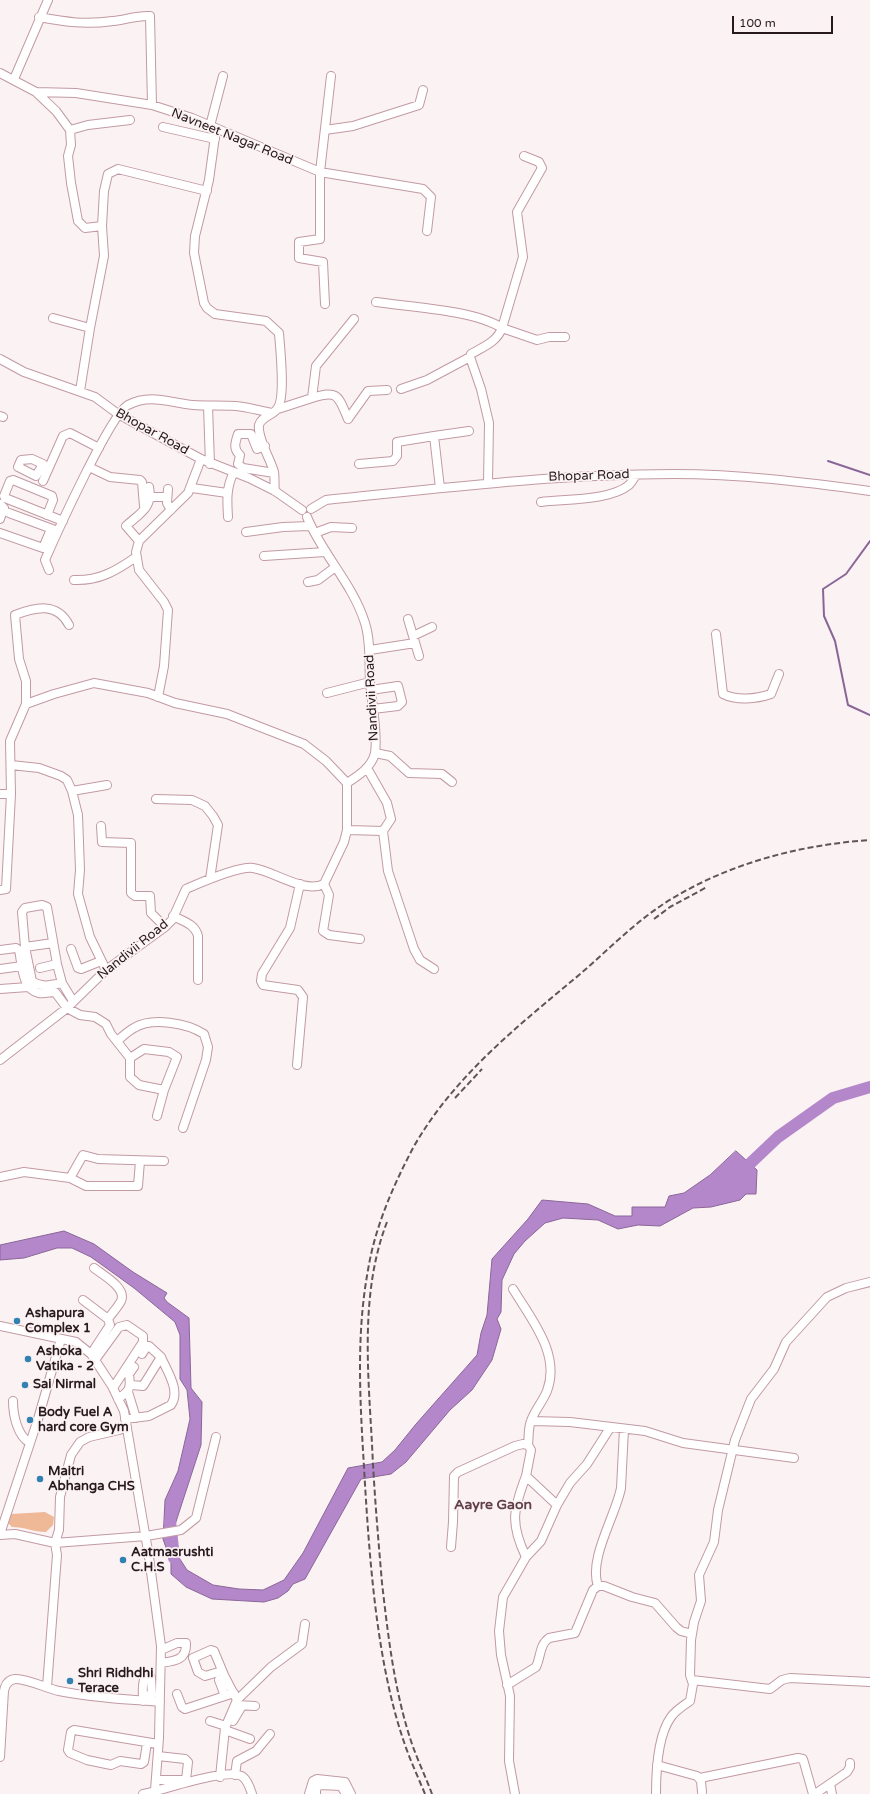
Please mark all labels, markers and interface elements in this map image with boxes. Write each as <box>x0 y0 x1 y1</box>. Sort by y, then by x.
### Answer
scale bar <box>734 8 835 34</box>
text: 100 m <box>739 16 776 30</box>
street label: Navneet Nagar Road <box>169 105 295 169</box>
street label: Bhopar Road <box>113 405 191 459</box>
street label: Bhopar Road <box>548 467 630 485</box>
street label: Nandivii Road <box>362 654 382 742</box>
street label: Nandivii Road <box>94 917 172 983</box>
place label: Ashapura Complex 1 <box>25 1306 91 1337</box>
marker: Ashapura Complex 1 <box>12 1316 22 1326</box>
place label: Ashoka Vatika - 2 <box>36 1344 94 1375</box>
marker: Ashoka Vatika - 2 <box>23 1354 33 1364</box>
place label: Sai Nirmal <box>33 1377 96 1393</box>
marker: Sai Nirmal <box>20 1380 30 1390</box>
place label: Body Fuel A hard core Gym <box>38 1405 129 1436</box>
marker: Body Fuel A hard core Gym <box>25 1415 35 1425</box>
place label: Maitri Abhanga CHS <box>48 1464 135 1495</box>
marker: Maitri Abhanga CHS <box>35 1474 45 1484</box>
district label: Aayre Gaon <box>454 1497 532 1513</box>
place label: Aatmasrushti C.H.S <box>131 1545 213 1576</box>
marker: Aatmasrushti C.H.S <box>118 1555 128 1565</box>
place label: Shri Ridhdhi Terace <box>78 1666 153 1697</box>
marker: Shri Ridhdhi Terace <box>65 1676 75 1686</box>

